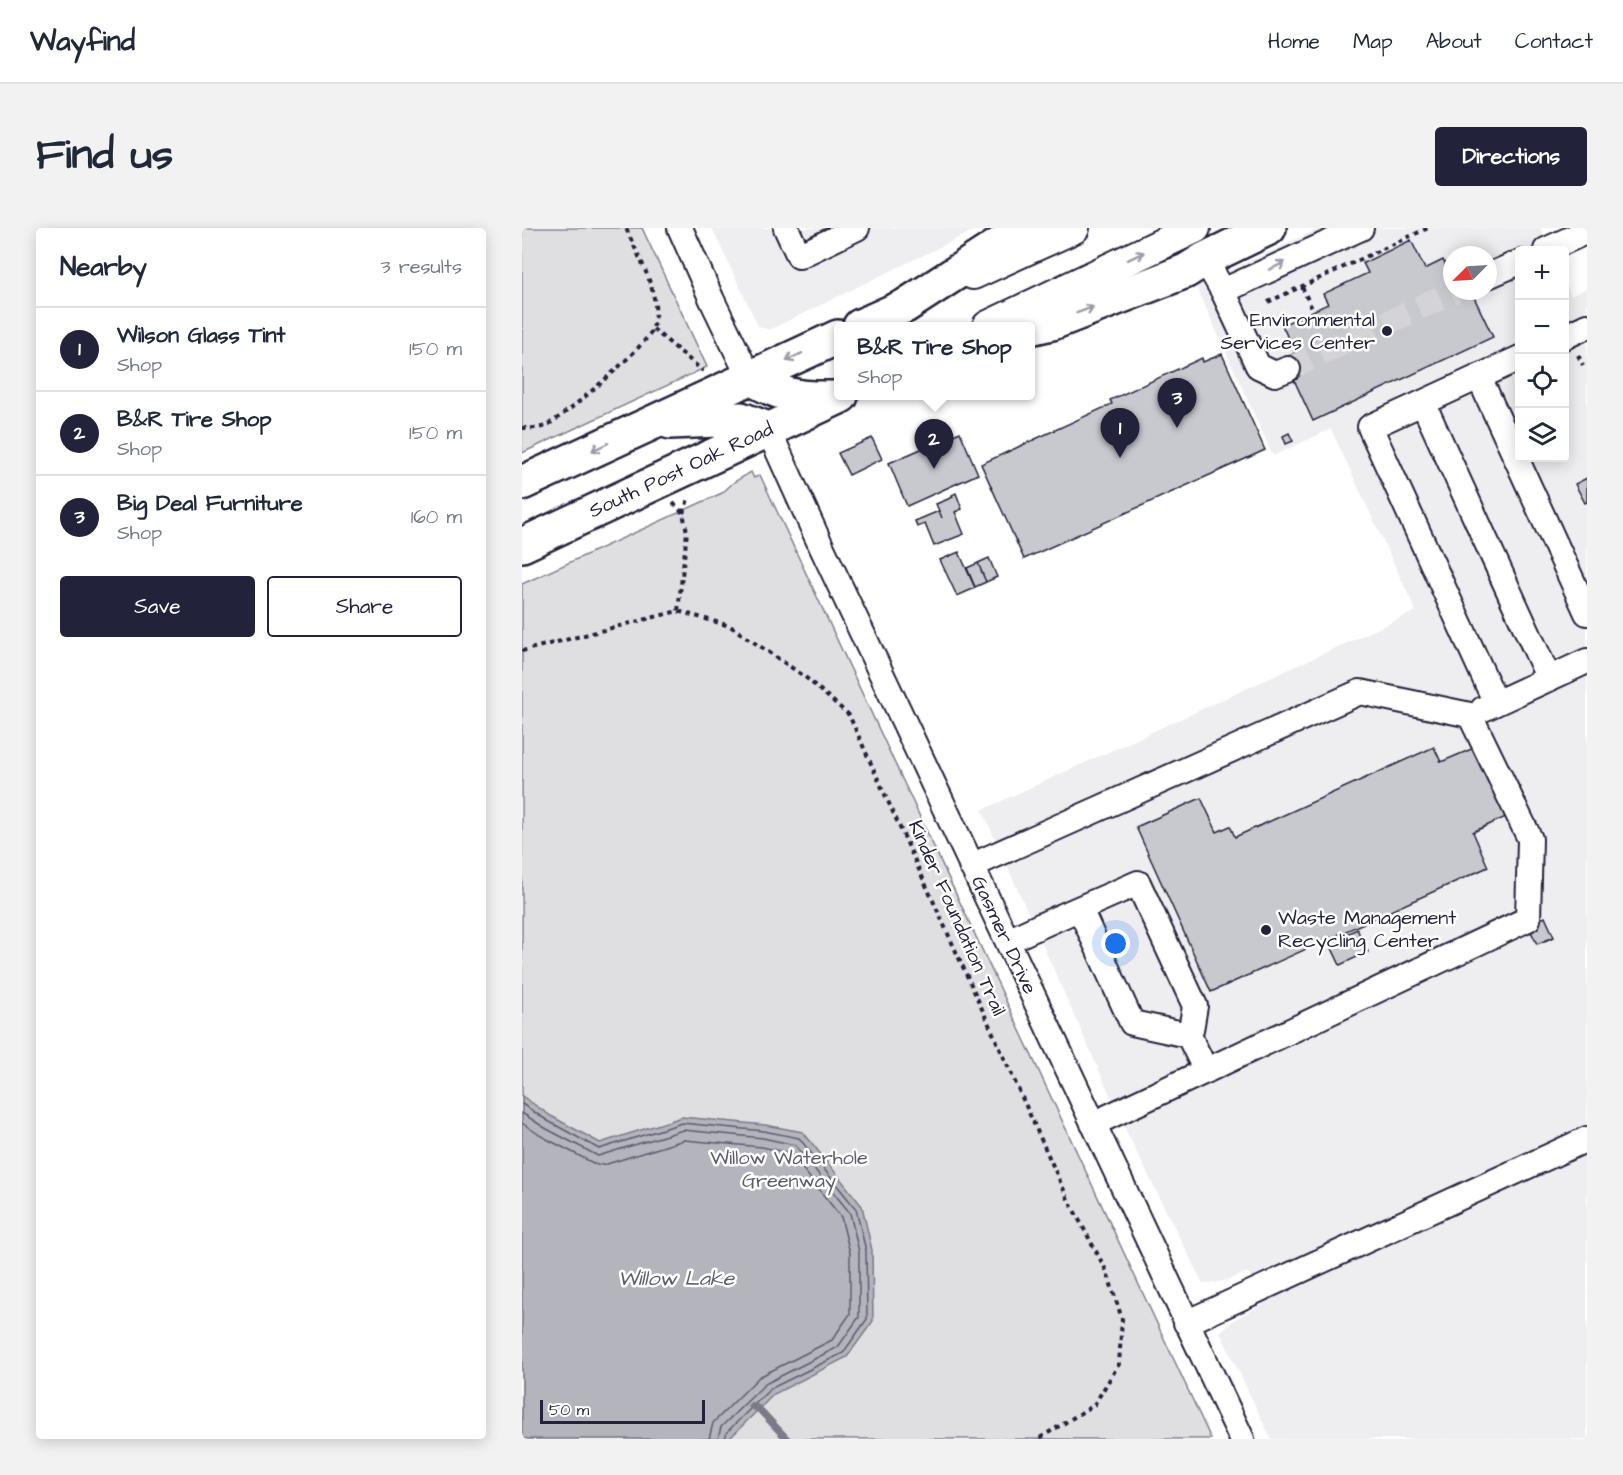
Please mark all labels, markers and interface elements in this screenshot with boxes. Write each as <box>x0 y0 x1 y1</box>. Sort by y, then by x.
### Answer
text: Wayfind <box>30 22 135 61</box>
text: Home <box>1268 27 1320 56</box>
text: Map <box>1353 27 1393 56</box>
text: About <box>1426 27 1482 56</box>
text: Contact <box>1515 27 1593 56</box>
text: Find us <box>36 127 173 185</box>
button: Directions <box>1435 127 1587 186</box>
north arrow <box>1443 246 1497 300</box>
map controls <box>1515 246 1569 462</box>
button: + <box>1515 246 1569 300</box>
text: Nearby <box>60 249 147 285</box>
one-way arrow <box>1126 250 1144 262</box>
text: 3 results <box>380 253 462 281</box>
one-way arrow <box>1267 260 1285 272</box>
button: − <box>1515 300 1569 354</box>
one-way arrow <box>1076 304 1094 315</box>
place label: Environmental Services Center <box>1220 306 1375 357</box>
text: Wilson Glass Tint <box>117 320 285 351</box>
popup <box>834 322 1035 400</box>
marker: Environmental Services Center <box>1380 324 1394 338</box>
text: B&R Tire Shop <box>857 332 1012 363</box>
text: 1 <box>78 335 81 363</box>
text: 150 m <box>409 335 462 363</box>
text: Shop <box>117 351 162 379</box>
one-way arrow <box>785 352 803 363</box>
button: locate <box>1515 354 1569 408</box>
text: Shop <box>857 363 902 391</box>
pin: 3 <box>1158 378 1196 428</box>
text: B&R Tire Shop <box>117 404 271 435</box>
pin: 1 <box>1100 408 1140 458</box>
button: layers <box>1515 408 1569 462</box>
street label: South Post Oak Road <box>584 415 778 525</box>
text: 2 <box>74 419 85 447</box>
text: 150 m <box>409 419 462 447</box>
pin: 2 <box>914 420 954 469</box>
text: Shop <box>117 435 162 463</box>
one-way arrow <box>592 441 610 453</box>
text: Big Deal Furniture <box>117 488 303 519</box>
text: 3 <box>74 503 85 531</box>
text: 160 m <box>411 503 462 531</box>
text: Shop <box>117 519 162 547</box>
button: Save <box>60 576 255 637</box>
button: Share <box>267 576 462 637</box>
street label: Kinder Foundation Trail <box>901 816 1013 1020</box>
street label: Gasmer Drive <box>964 871 1044 999</box>
place label: Waste Management Recycling Center <box>1278 904 1456 956</box>
marker: Waste Management Recycling Center <box>1259 923 1273 937</box>
your location <box>1101 929 1130 958</box>
park label: Willow Waterhole Greenway <box>710 1144 868 1196</box>
water label: Willow Lake <box>618 1264 736 1293</box>
scale bar <box>540 1397 705 1424</box>
text: 50 m <box>549 1399 589 1421</box>

